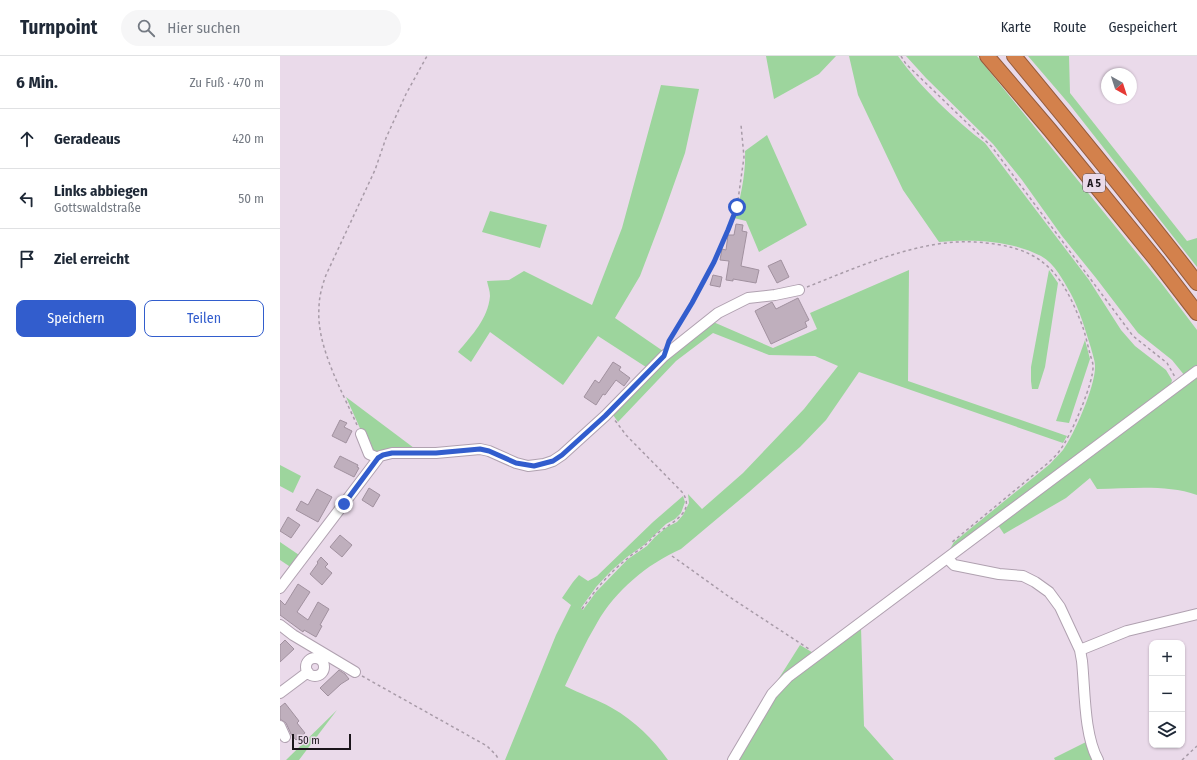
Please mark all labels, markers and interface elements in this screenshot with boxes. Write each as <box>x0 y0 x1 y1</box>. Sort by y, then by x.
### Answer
search box <box>121 10 401 46</box>
text: Turnpoint <box>20 16 97 39</box>
icon: search <box>135 17 157 39</box>
text: Hier suchen <box>167 19 240 37</box>
text: Karte <box>1001 19 1031 36</box>
text: Route <box>1053 19 1086 36</box>
text: Gespeichert <box>1108 19 1177 36</box>
north arrow <box>1101 68 1137 104</box>
text: 6 Min. <box>16 72 58 93</box>
text: Zu Fuß · 470 m <box>189 75 264 90</box>
icon: ahead <box>16 128 38 150</box>
text: Geradeaus <box>54 130 120 148</box>
text: 420 m <box>232 131 264 146</box>
road number: A 5 <box>1083 174 1105 192</box>
text: Links abbiegen <box>54 182 148 200</box>
icon: left <box>16 188 38 210</box>
text: 50 m <box>238 191 264 206</box>
route start <box>728 198 746 216</box>
text: Gottswaldstraße <box>54 200 141 215</box>
icon: arrive <box>16 248 38 270</box>
text: Ziel erreicht <box>54 250 129 268</box>
button: Speichern <box>16 300 136 337</box>
button: Teilen <box>144 300 264 337</box>
route end <box>335 495 353 513</box>
map controls <box>1149 640 1185 748</box>
button: + <box>1149 640 1185 676</box>
button: − <box>1149 676 1185 712</box>
button: layers <box>1149 712 1185 748</box>
scale bar <box>292 732 351 751</box>
text: 50 m <box>298 734 320 747</box>

